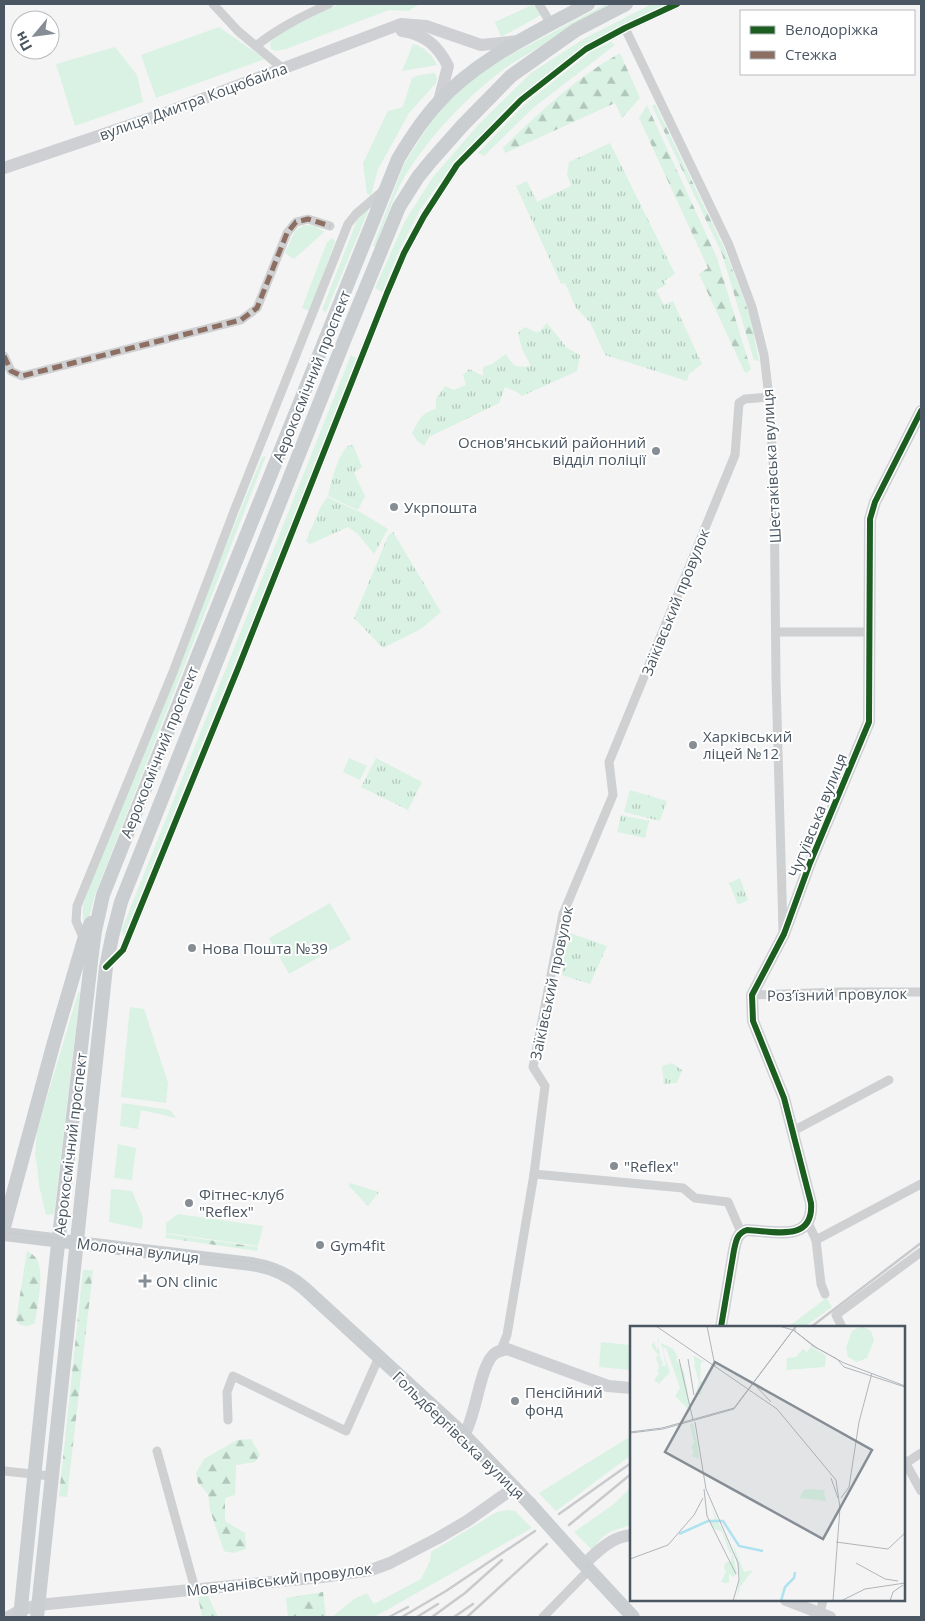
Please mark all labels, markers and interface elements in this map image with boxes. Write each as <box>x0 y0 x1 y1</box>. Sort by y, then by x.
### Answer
north arrow <box>10 10 60 60</box>
legend <box>740 10 915 75</box>
text: Велодоріжка <box>785 19 878 39</box>
text: Пн <box>10 28 36 55</box>
text: Стежка <box>785 44 837 64</box>
street label: вулиця Дмитра Коцюбайла <box>96 58 290 144</box>
street label: Аерокосмічний проспект <box>267 287 355 465</box>
street label: Шестаківська вулиця <box>757 388 785 544</box>
place label: Основ'янський районний відділ поліції <box>458 432 646 469</box>
marker: Основ'янський районний відділ поліції <box>650 445 662 457</box>
place label: Укрпошта <box>404 497 477 517</box>
marker: Укрпошта <box>388 501 400 513</box>
street label: Заїківський провулок <box>636 525 714 678</box>
street label: Аерокосмічний проспект <box>115 663 203 841</box>
place label: Харківський ліцей №12 <box>703 726 792 763</box>
marker: Харківський ліцей №12 <box>687 739 699 751</box>
street label: Чугуївська вулиця <box>783 750 851 880</box>
street label: Заїківський провулок <box>525 904 577 1062</box>
place label: Нова Пошта №39 <box>202 938 328 958</box>
marker: Нова Пошта №39 <box>186 942 198 954</box>
street label: Роз’їзний провулок <box>767 983 908 1005</box>
street label: Аерокосмічний проспект <box>49 1052 91 1236</box>
place label: "Reflex" <box>624 1156 679 1176</box>
marker: "Reflex" <box>608 1160 620 1172</box>
place label: Фітнес-клуб "Reflex" <box>199 1184 285 1221</box>
marker: Фітнес-клуб "Reflex" <box>183 1197 195 1209</box>
street label: Молочна вулиця <box>76 1233 200 1267</box>
place label: Gym4fit <box>330 1235 385 1255</box>
marker: Gym4fit <box>314 1239 326 1251</box>
place label: ON clinic <box>156 1271 218 1291</box>
marker: ON clinic <box>138 1274 152 1288</box>
inset map <box>630 1326 905 1601</box>
street label: Гольдбергівська вулиця <box>389 1367 529 1503</box>
place label: Пенсійний фонд <box>525 1382 603 1419</box>
marker: Пенсійний фонд <box>509 1395 521 1407</box>
street label: Мовчанівський провулок <box>185 1558 373 1600</box>

